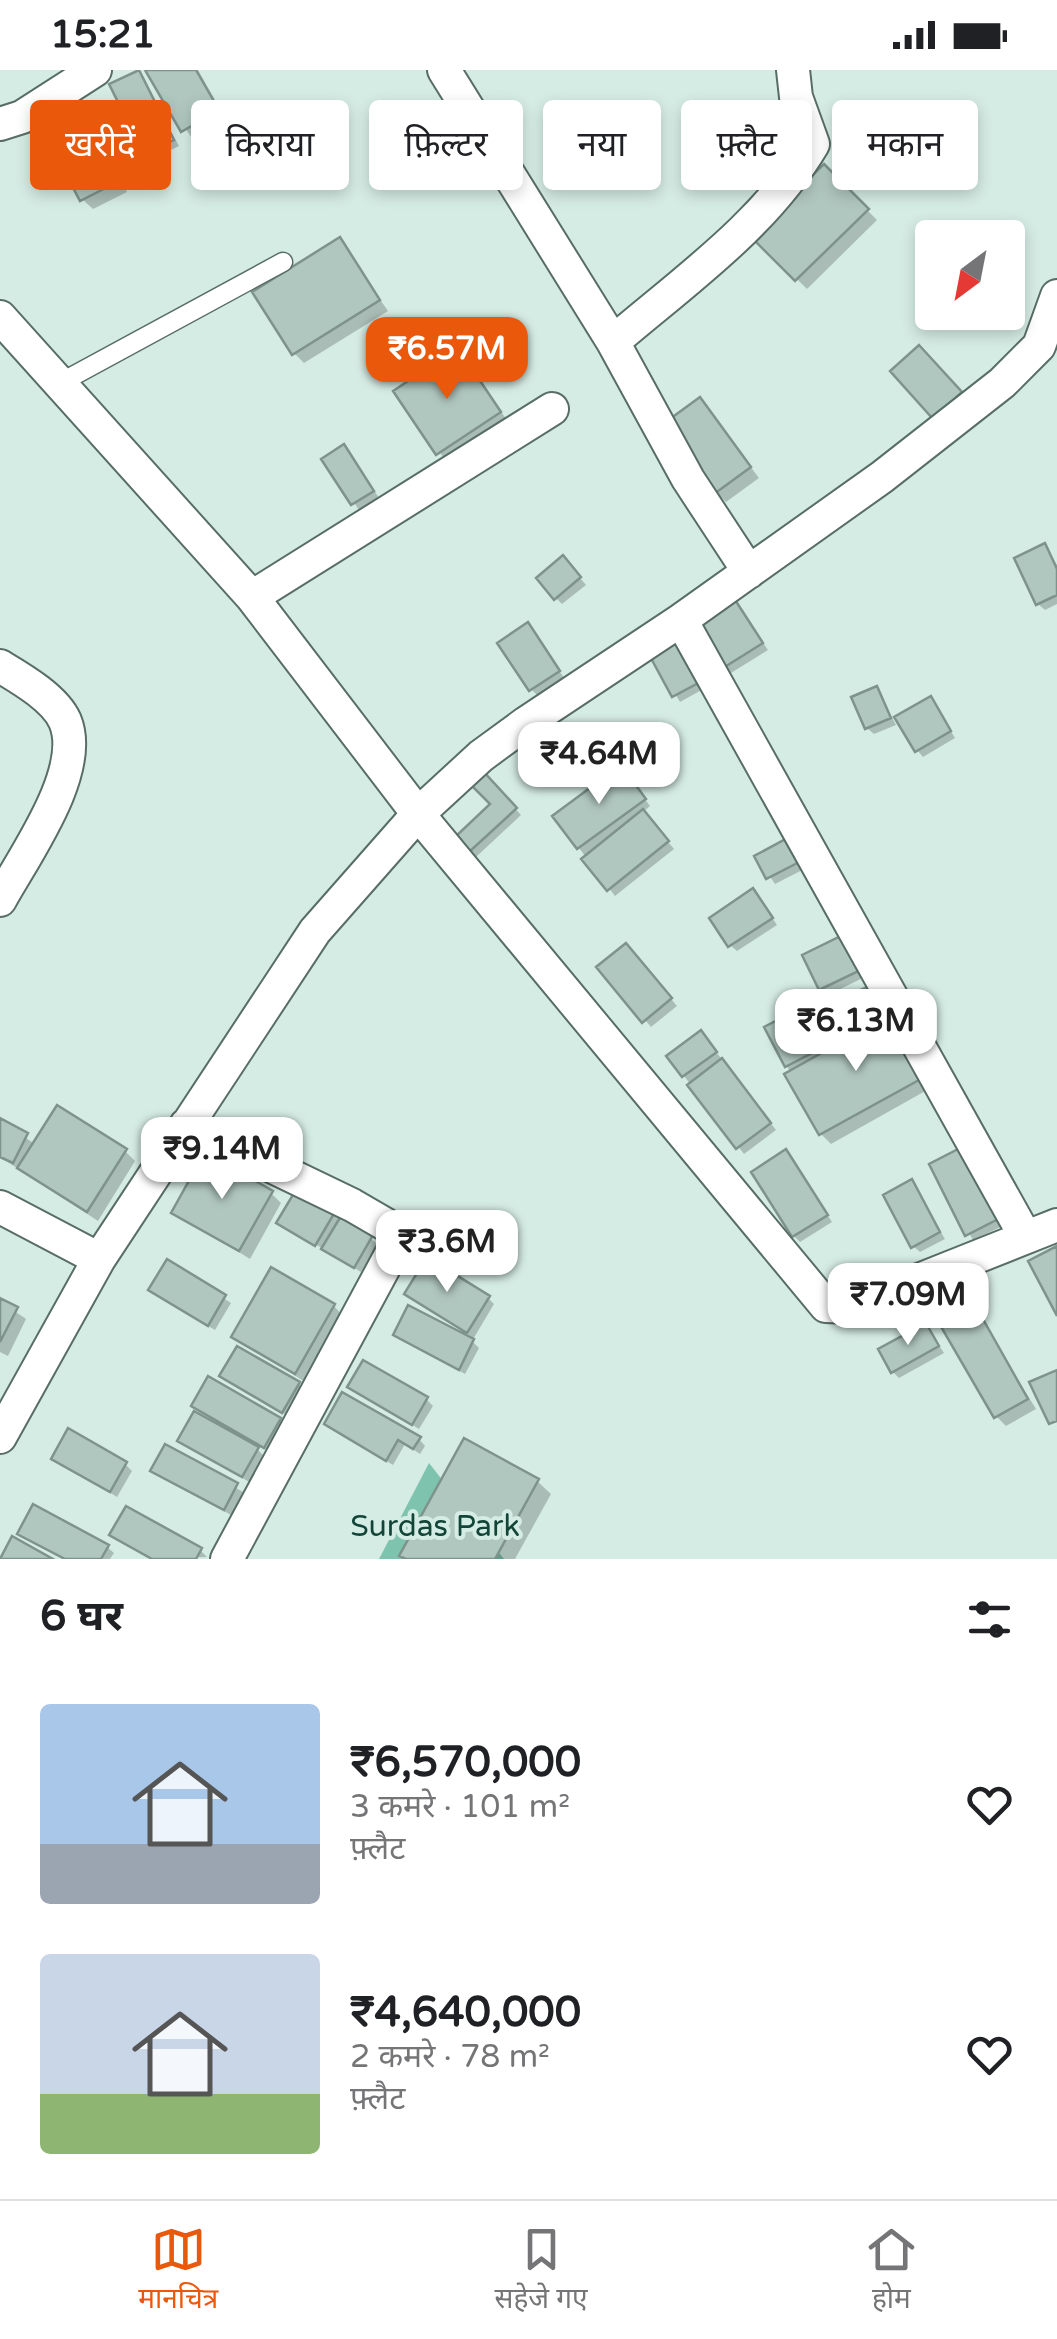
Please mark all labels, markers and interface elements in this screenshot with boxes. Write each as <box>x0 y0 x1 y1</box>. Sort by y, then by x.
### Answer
text: 15:21 <box>50 12 155 58</box>
chip: खरीदें <box>30 100 171 190</box>
chip: किराया <box>191 100 349 190</box>
chip: फ़िल्टर <box>369 100 523 190</box>
chip: नया <box>543 100 661 190</box>
chip: फ़्लैट <box>681 100 812 190</box>
chip: मकान <box>832 100 978 190</box>
north arrow <box>915 220 1025 330</box>
map controls <box>915 220 1025 330</box>
pin: ₹6.57M <box>366 317 528 402</box>
text: ₹6.57M <box>388 330 506 368</box>
pin: ₹4.64M <box>518 722 680 807</box>
text: ₹4.64M <box>540 735 658 773</box>
pin: ₹6.13M <box>775 989 937 1074</box>
text: ₹6.13M <box>797 1002 915 1040</box>
pin: ₹9.14M <box>141 1117 303 1202</box>
text: ₹9.14M <box>163 1130 281 1168</box>
pin: ₹3.6M <box>377 1210 517 1295</box>
text: ₹3.6M <box>398 1223 496 1261</box>
pin: ₹7.09M <box>827 1263 989 1348</box>
text: ₹7.09M <box>850 1276 966 1314</box>
park label: Surdas Park <box>350 1508 520 1545</box>
text: 6 घर <box>40 1591 123 1642</box>
icon: filters <box>962 1592 1017 1647</box>
text: ₹6,570,000 <box>350 1737 581 1788</box>
icon: home <box>120 1744 240 1864</box>
icon: heart <box>962 1777 1017 1832</box>
text: 3 कमरे · 101 m² <box>350 1788 570 1826</box>
text: फ़्लैट <box>350 1830 405 1868</box>
text: ₹4,640,000 <box>350 1987 581 2038</box>
icon: home <box>120 1994 240 2114</box>
icon: heart <box>962 2027 1017 2082</box>
text: 2 कमरे · 78 m² <box>350 2038 550 2076</box>
text: फ़्लैट <box>350 2080 405 2118</box>
tab: मानचित्र <box>138 2222 218 2319</box>
tab: सहेजे गए <box>494 2222 588 2319</box>
tab: होम <box>864 2222 919 2319</box>

